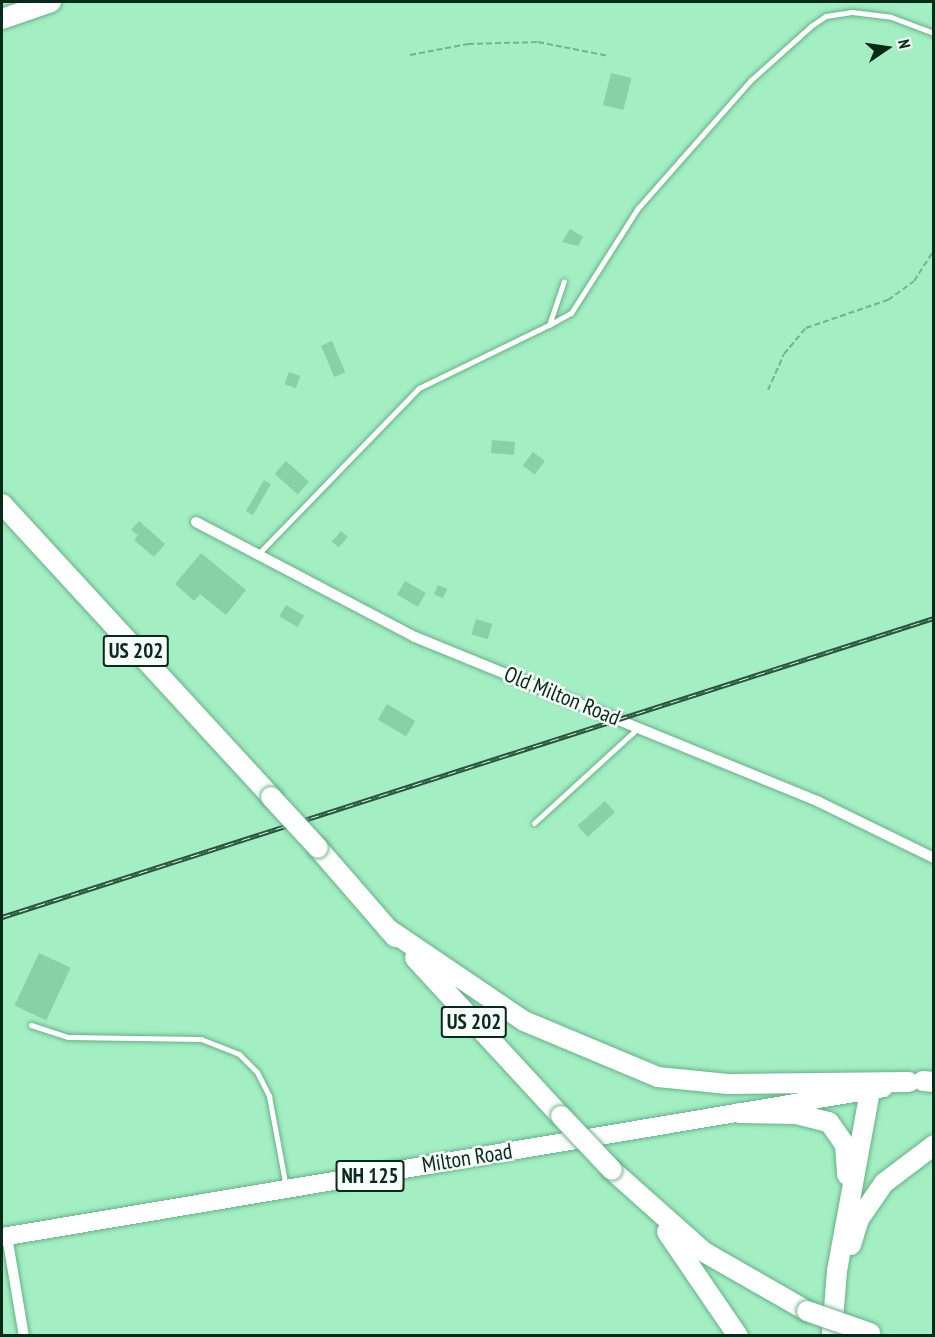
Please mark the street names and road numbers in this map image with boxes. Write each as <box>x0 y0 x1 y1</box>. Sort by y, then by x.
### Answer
road number: US 202 <box>102 633 170 669</box>
street label: Old Milton Road <box>500 661 624 731</box>
road number: US 202 <box>440 1004 508 1040</box>
street label: Milton Road <box>420 1138 514 1178</box>
road number: NH 125 <box>336 1158 404 1194</box>

